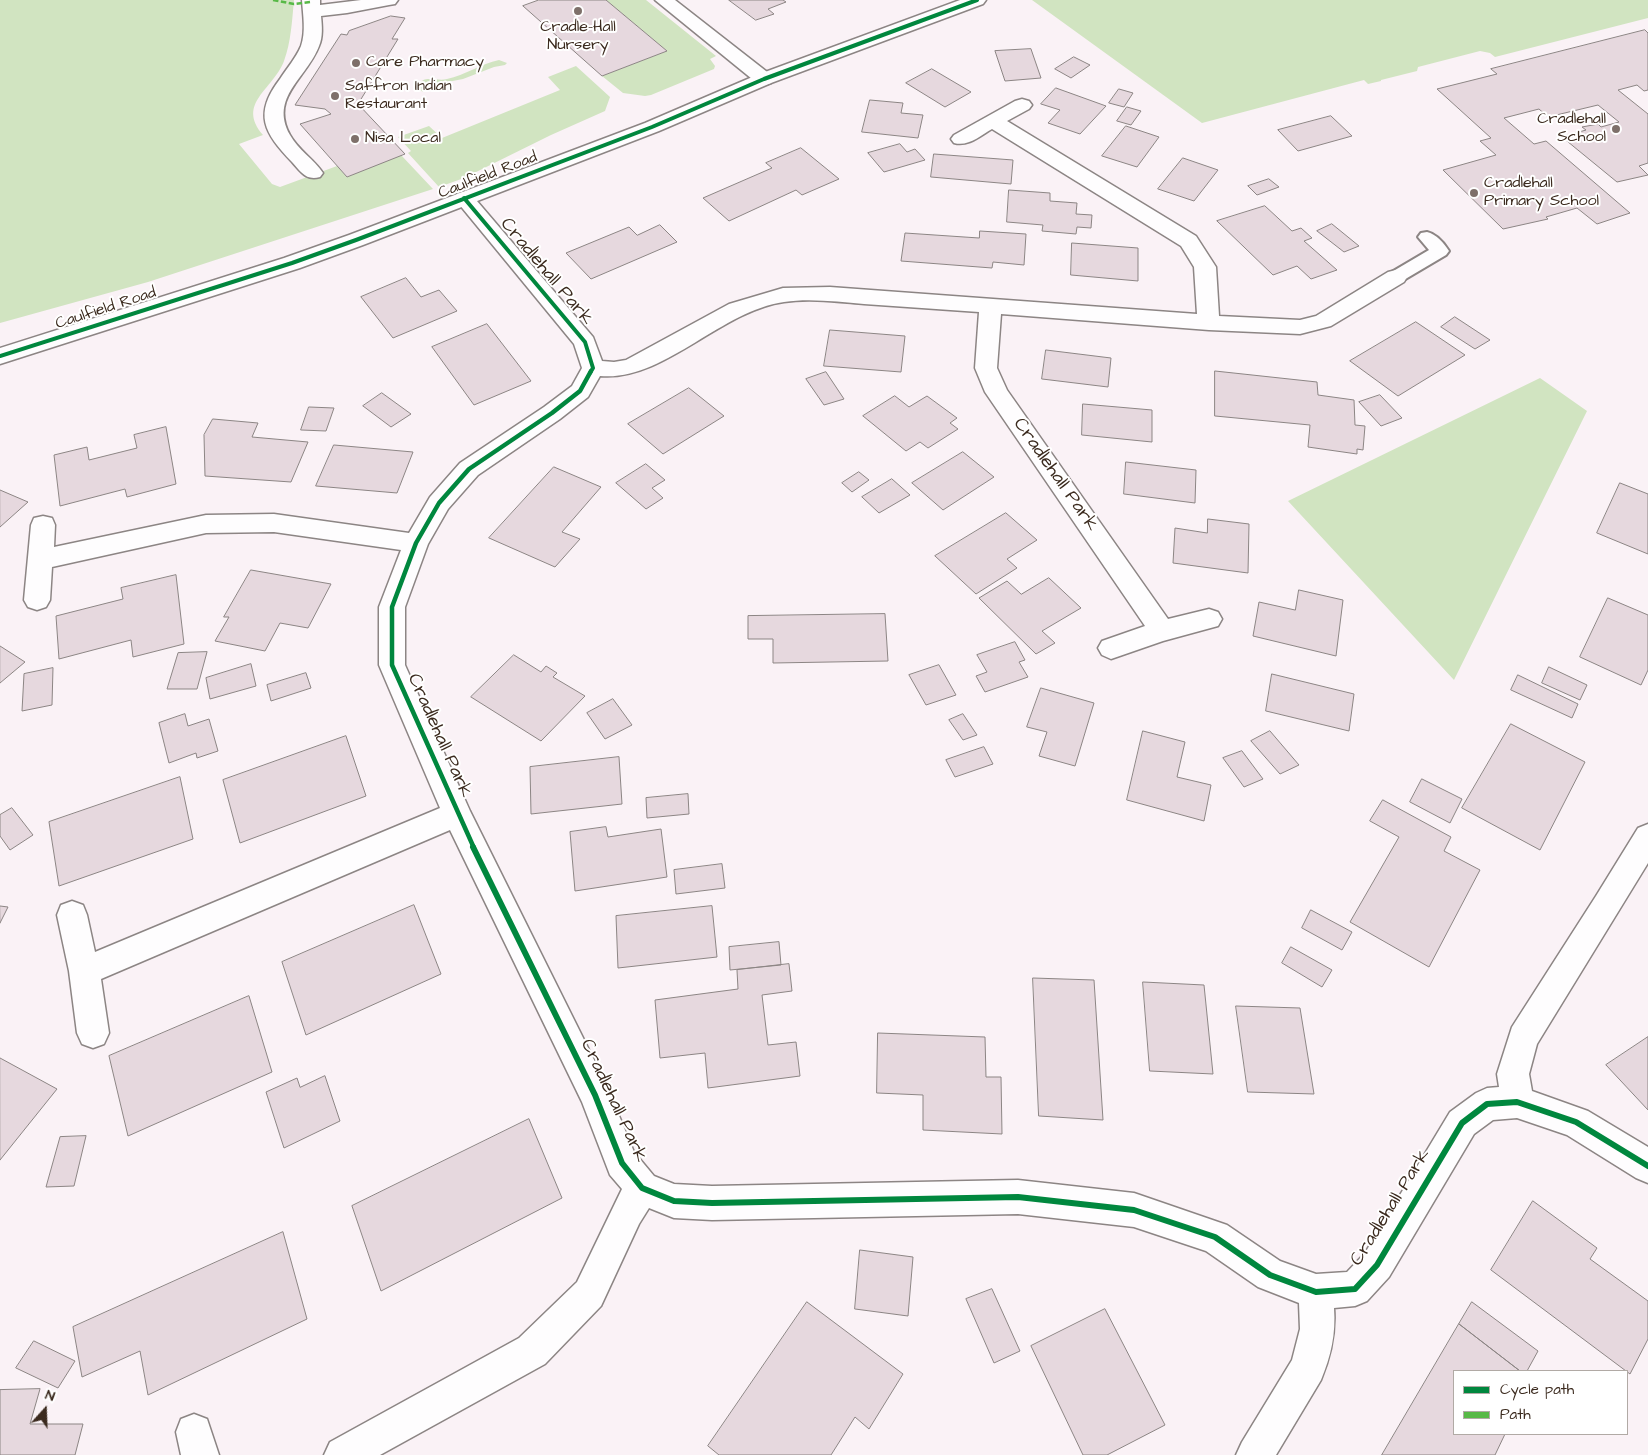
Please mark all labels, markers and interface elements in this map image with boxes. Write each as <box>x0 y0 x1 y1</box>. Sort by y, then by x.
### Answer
marker: Cradle-Hall Nursery <box>572 5 584 17</box>
place label: Cradle-Hall Nursery <box>540 18 616 56</box>
place label: Care Pharmacy <box>366 53 484 73</box>
marker: Care Pharmacy <box>350 57 362 69</box>
place label: Saffron Indian Restaurant <box>345 77 452 115</box>
marker: Saffron Indian Restaurant <box>329 90 341 102</box>
place label: Cradlehall School <box>1537 110 1606 148</box>
marker: Cradlehall School <box>1610 123 1622 135</box>
place label: Nisa Local <box>365 129 441 149</box>
marker: Nisa Local <box>349 133 361 145</box>
street label: Caulfield Road <box>436 148 540 204</box>
place label: Cradlehall Primary School <box>1484 174 1599 212</box>
marker: Cradlehall Primary School <box>1468 187 1480 199</box>
street label: Cradlehall Park <box>494 214 598 330</box>
street label: Caulfield Road <box>53 284 159 334</box>
street label: Cradlehall Park <box>1007 414 1103 536</box>
street label: Cradlehall Park <box>401 671 477 801</box>
street label: Cradlehall Park <box>575 1036 651 1166</box>
street label: Cradlehall Park <box>1346 1145 1436 1271</box>
legend <box>1453 1370 1628 1435</box>
text: Cycle path <box>1500 1379 1574 1400</box>
north arrow <box>20 1385 70 1435</box>
text: N <box>43 1385 58 1407</box>
text: Path <box>1500 1404 1531 1425</box>

